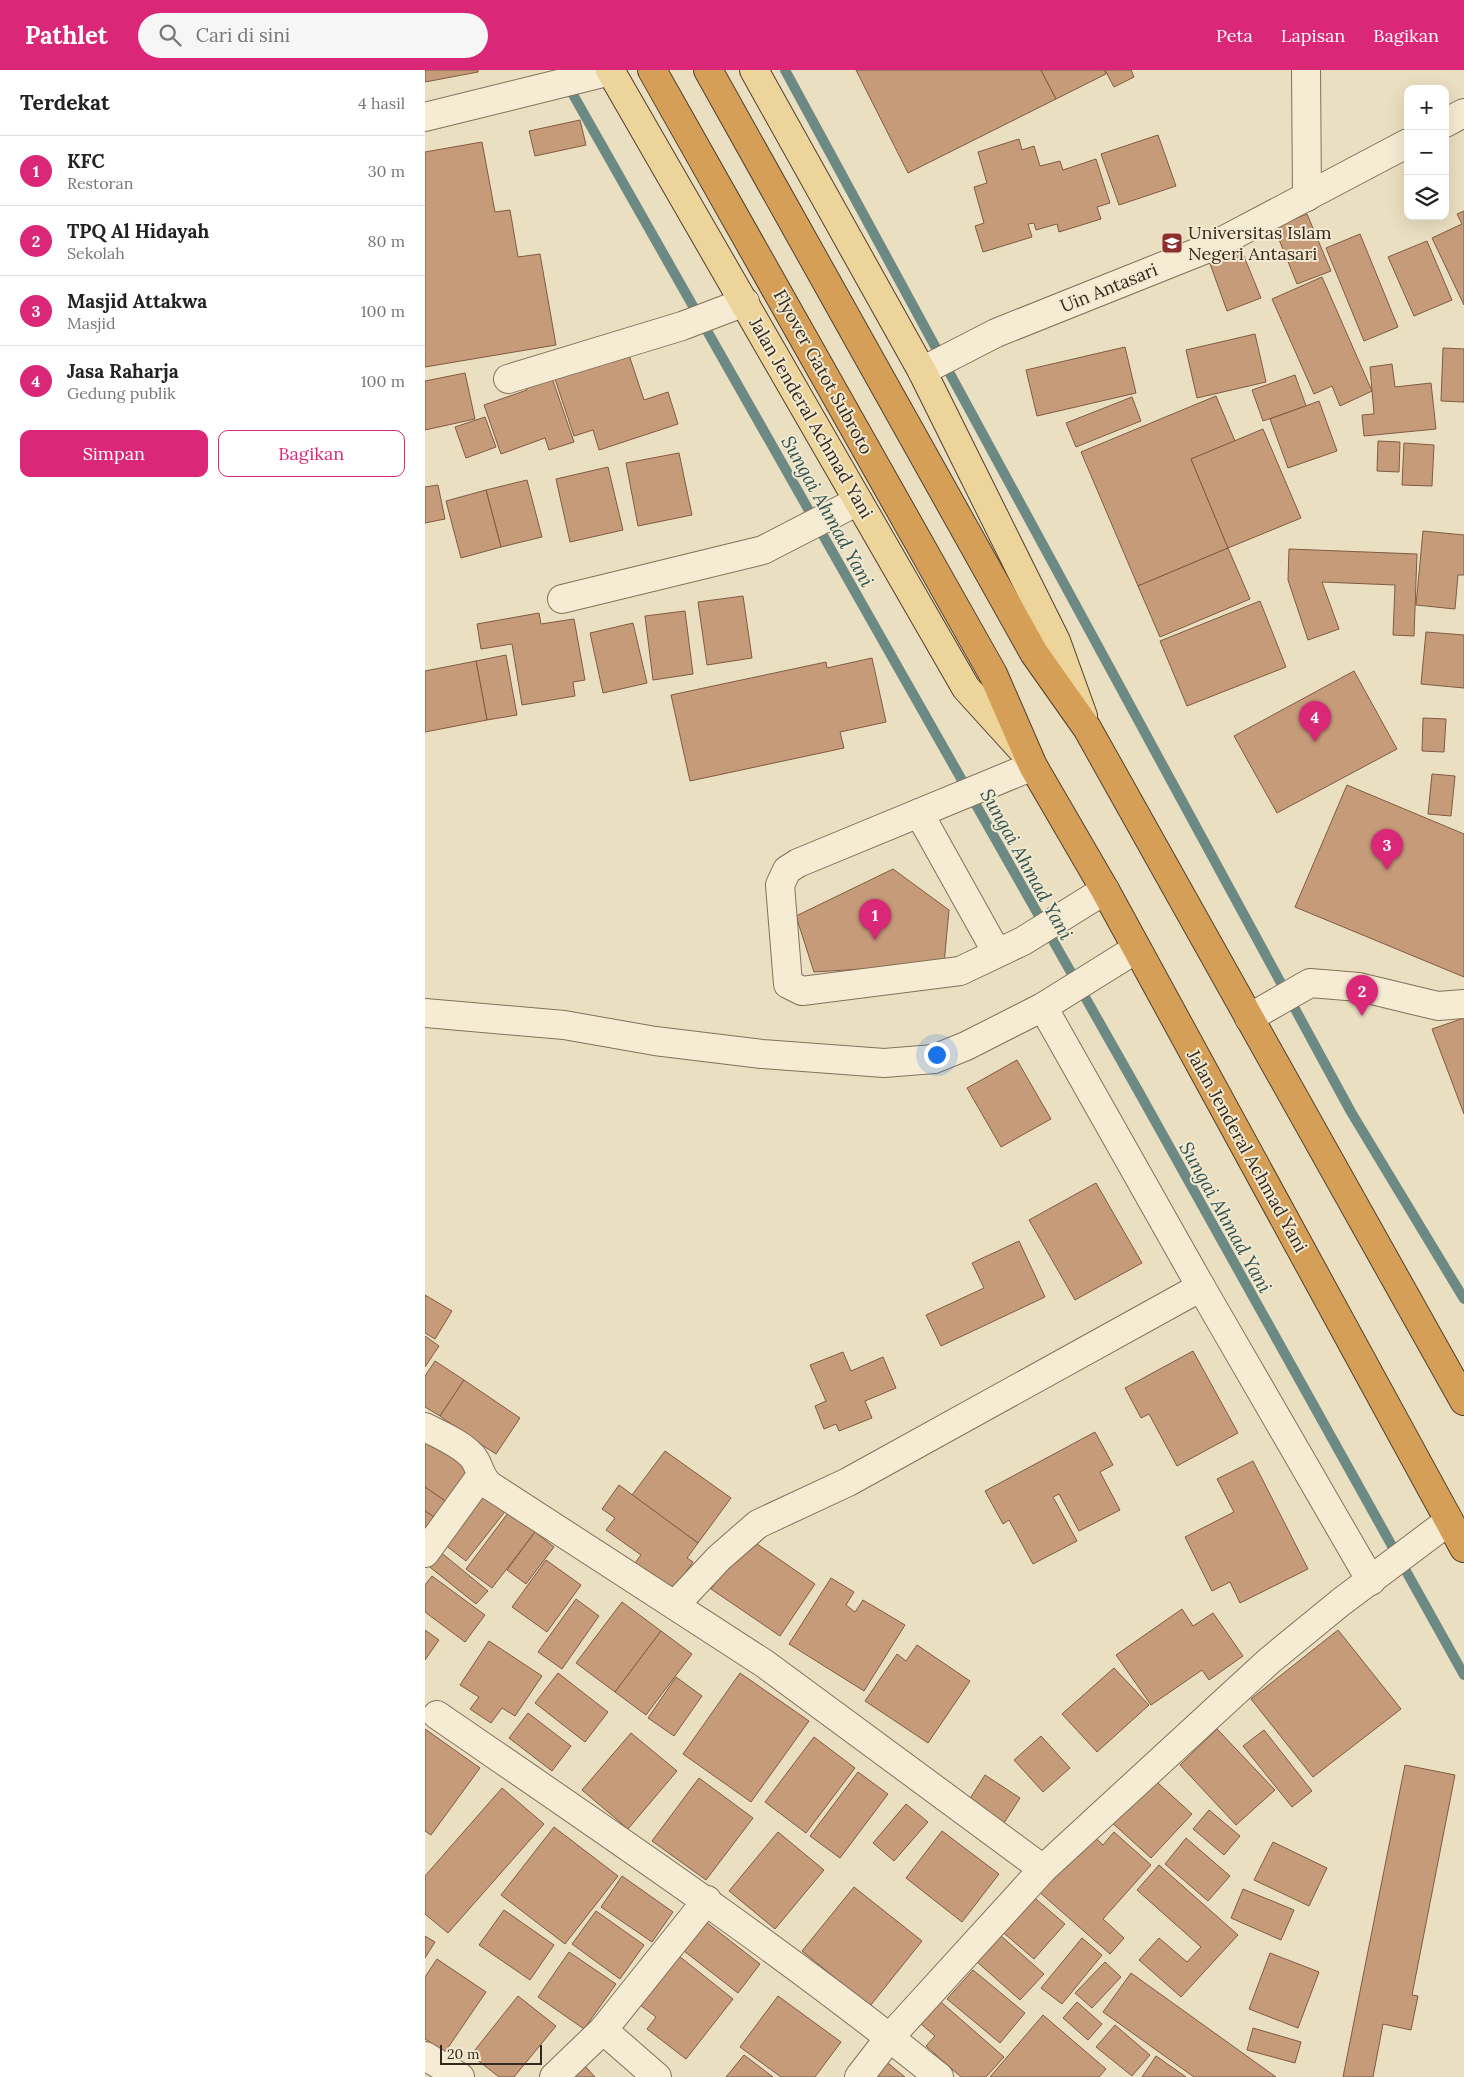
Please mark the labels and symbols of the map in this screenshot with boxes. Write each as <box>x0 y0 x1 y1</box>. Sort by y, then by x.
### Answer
place label: Universitas Islam Negeri Antasari <box>1188 221 1332 265</box>
school or university icon: Universitas Islam Negeri Antasari <box>1160 231 1184 255</box>
street label: Uin Antasari <box>1057 258 1161 317</box>
street label: Flyover Gatot Subroto <box>769 285 878 458</box>
street label: Jalan Jenderal Achmad Yani <box>744 312 878 522</box>
water label: Sungai Ahmad Yani <box>776 431 880 591</box>
pin: 4 <box>1299 701 1331 742</box>
water label: Sungai Ahmad Yani <box>975 784 1079 944</box>
pin: 3 <box>1371 829 1403 870</box>
pin: 1 <box>859 899 891 940</box>
pin: 2 <box>1346 975 1378 1016</box>
your location <box>924 1042 950 1068</box>
street label: Jalan Jenderal Achmad Yani <box>1182 1045 1313 1256</box>
water label: Sungai Ahmad Yani <box>1174 1137 1278 1297</box>
scale bar <box>440 2042 543 2065</box>

